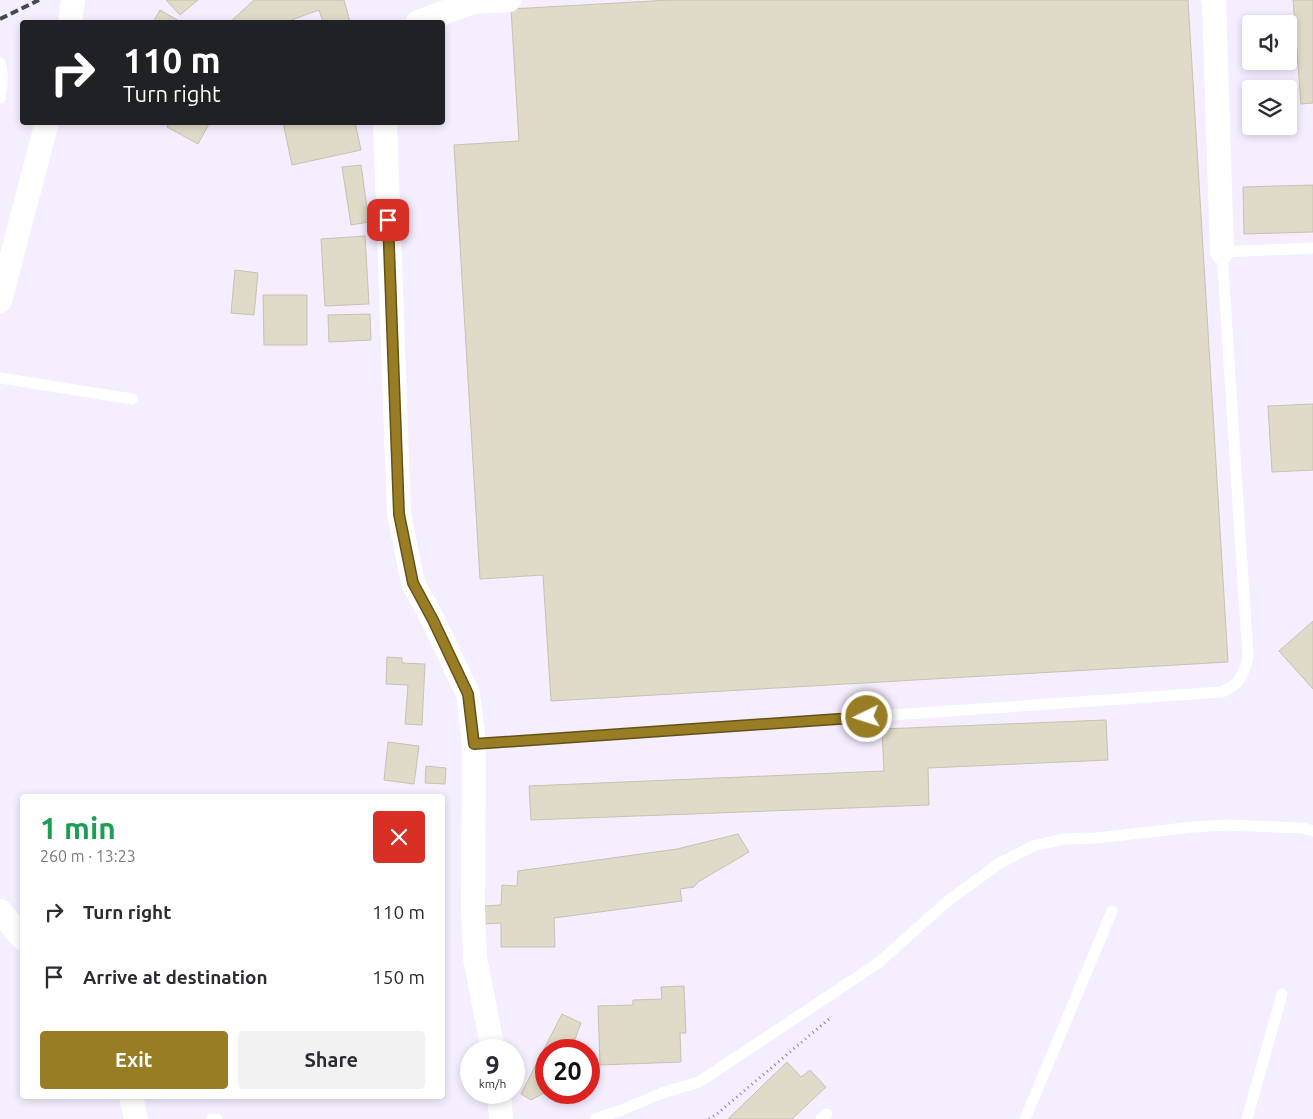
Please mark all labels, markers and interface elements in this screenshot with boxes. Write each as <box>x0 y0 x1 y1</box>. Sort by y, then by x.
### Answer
map controls <box>1242 15 1297 135</box>
button: sound <box>1242 15 1297 70</box>
icon: right <box>40 40 105 105</box>
text: 110 m <box>123 40 221 80</box>
button: layers <box>1242 80 1297 135</box>
text: Turn right <box>123 81 221 106</box>
pin <box>367 199 409 241</box>
icon: arrive <box>374 206 402 234</box>
position arrow <box>840 690 892 742</box>
text: 1 min <box>40 811 116 845</box>
button: close <box>373 811 425 863</box>
text: 260 m · 13:23 <box>40 847 136 865</box>
icon: right <box>40 898 68 926</box>
text: Turn right <box>83 901 171 923</box>
text: 110 m <box>372 901 425 923</box>
icon: arrive <box>40 963 68 991</box>
text: Arrive at destination <box>83 966 268 988</box>
text: 150 m <box>372 966 425 988</box>
button: Exit <box>40 1031 228 1089</box>
button: Share <box>238 1031 425 1089</box>
speed limit sign: 20 <box>535 1039 600 1104</box>
text: 9 <box>485 1051 500 1079</box>
text: km/h <box>479 1077 506 1090</box>

